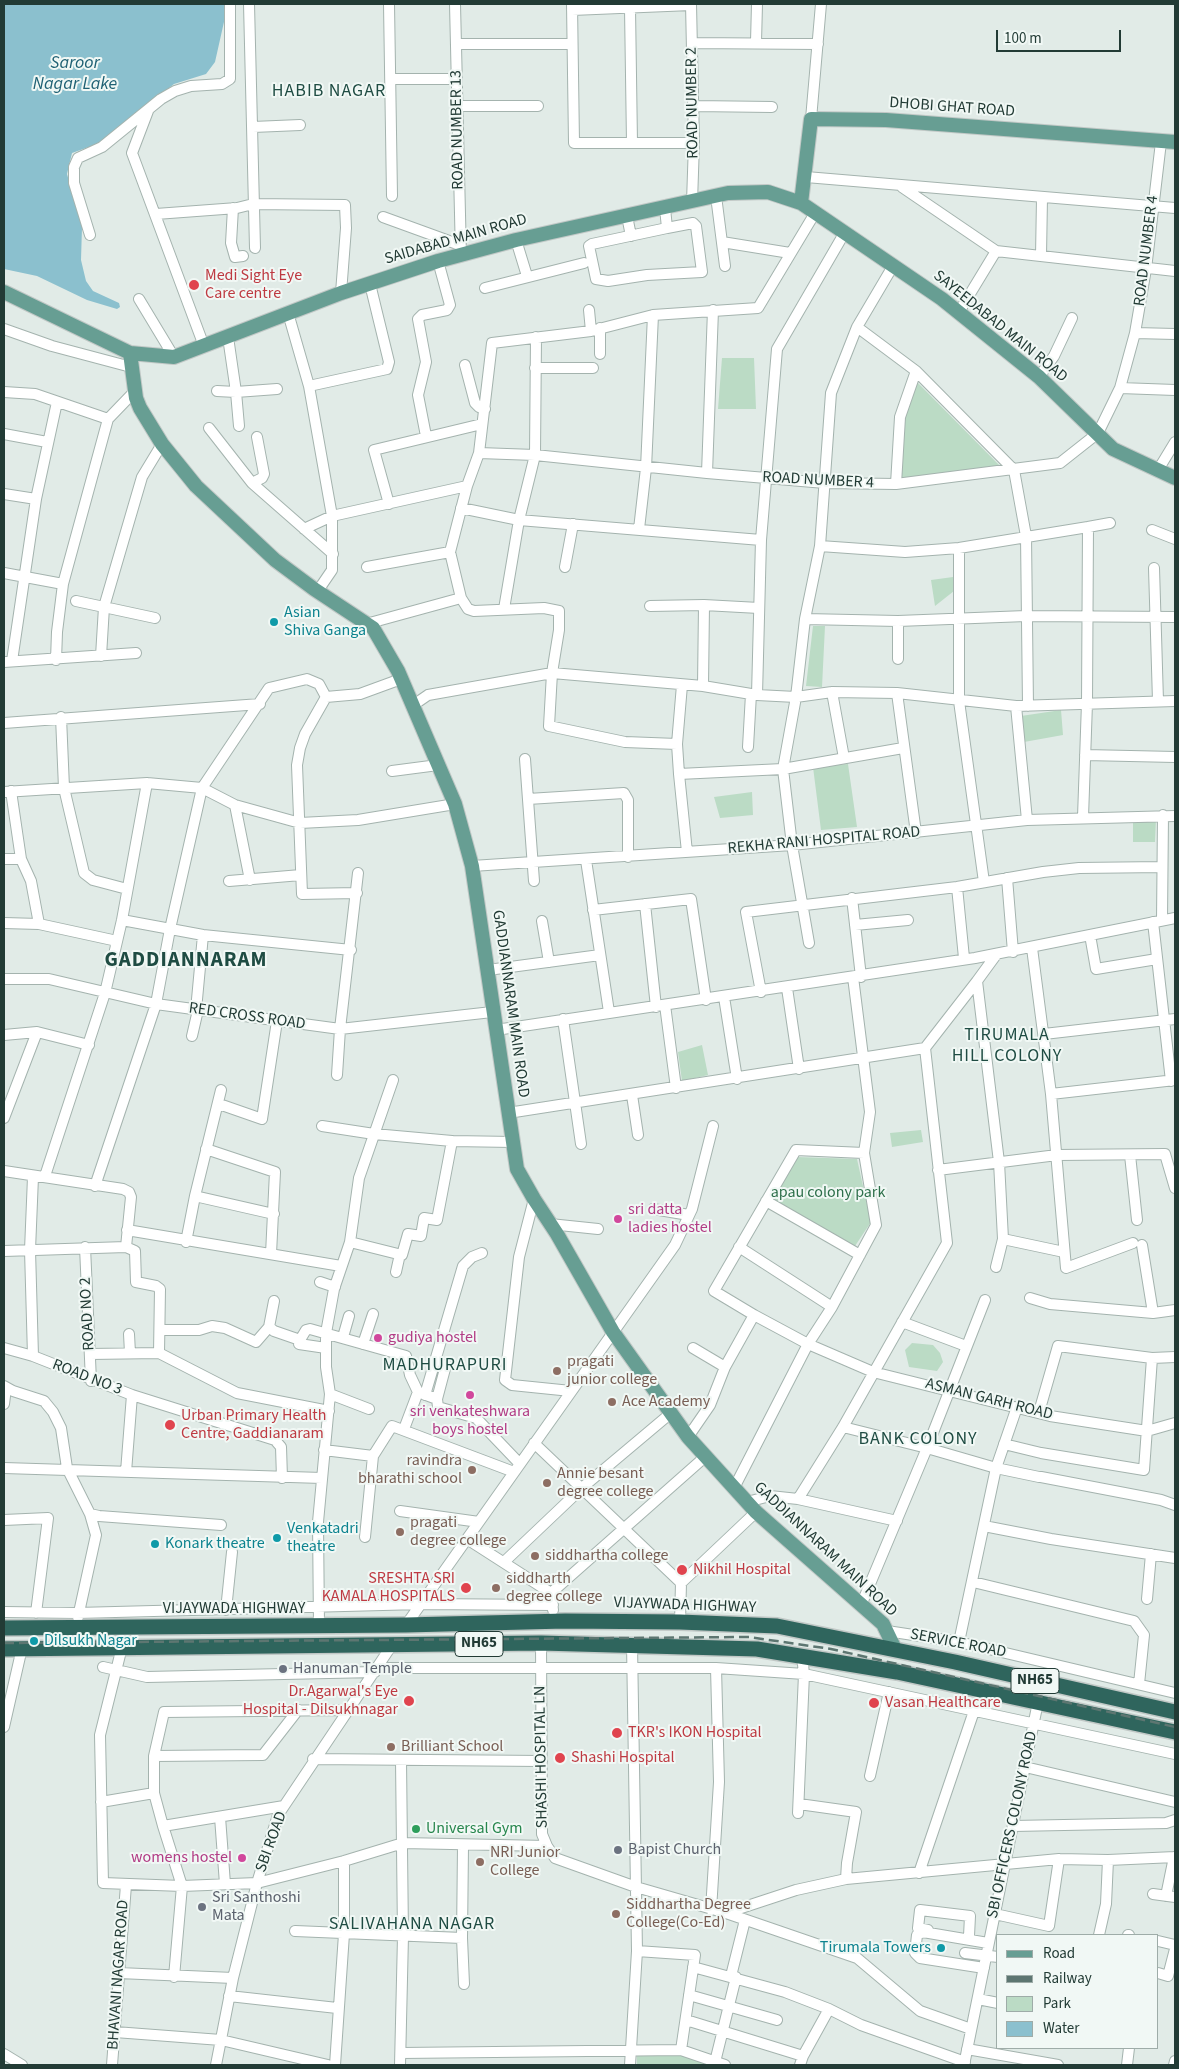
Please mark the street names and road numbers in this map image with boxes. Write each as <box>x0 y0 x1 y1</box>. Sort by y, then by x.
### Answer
street label: ROAD NUMBER 2 <box>682 47 704 159</box>
street label: ROAD NUMBER 13 <box>447 70 469 190</box>
street label: DHOBI GHAT ROAD <box>889 94 1015 122</box>
street label: ROAD NUMBER 4 <box>1131 194 1163 308</box>
street label: SAIDABAD MAIN ROAD <box>383 210 529 270</box>
street label: SAYEEDABAD MAIN ROAD <box>929 267 1071 387</box>
street label: ROAD NUMBER 4 <box>762 468 874 494</box>
street label: REKHA RANI HOSPITAL ROAD <box>727 823 921 859</box>
street label: GADDIANNARAM MAIN ROAD <box>487 909 533 1099</box>
street label: RED CROSS ROAD <box>187 999 307 1035</box>
street label: ROAD NO 2 <box>76 1277 100 1351</box>
street label: ROAD NO 3 <box>49 1356 125 1400</box>
street label: ASMAN GARH ROAD <box>923 1375 1055 1425</box>
street label: GADDIANNARAM MAIN ROAD <box>749 1478 901 1622</box>
street label: VIJAYWADA HIGHWAY <box>613 1594 757 1618</box>
street label: VIJAYWADA HIGHWAY <box>163 1599 305 1619</box>
street label: SERVICE ROAD <box>908 1625 1008 1663</box>
road number: NH65 <box>455 1632 503 1656</box>
road number: NH65 <box>1011 1668 1059 1694</box>
street label: SHASHI HOSPITAL LN <box>531 1686 553 1828</box>
street label: SBI OFFICERS COLONY ROAD <box>984 1730 1042 1920</box>
street label: SBI ROAD <box>252 1809 292 1875</box>
street label: BHAVANI NAGAR ROAD <box>104 1899 134 2051</box>

